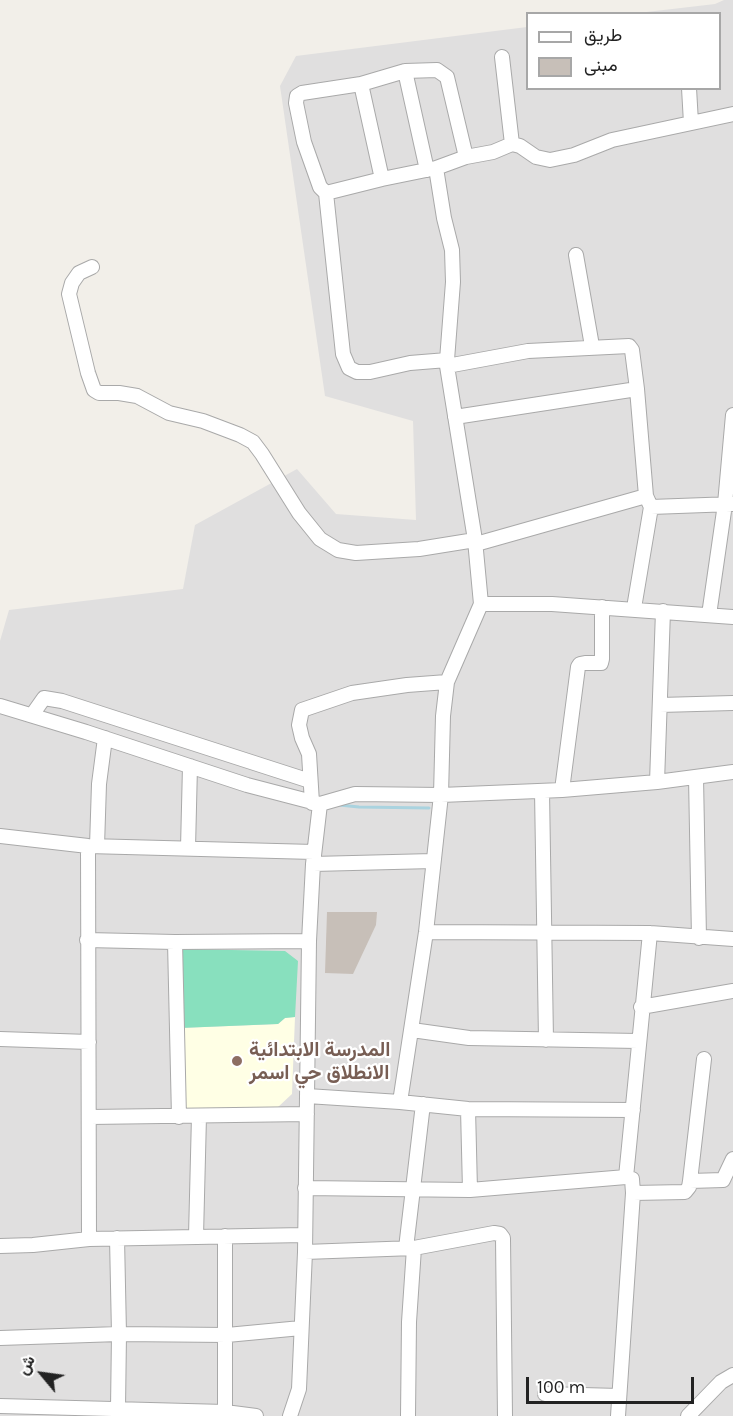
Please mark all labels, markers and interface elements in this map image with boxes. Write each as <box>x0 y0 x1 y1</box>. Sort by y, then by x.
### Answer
legend <box>526 12 721 90</box>
text: طريق <box>584 24 622 46</box>
text: مبنى <box>584 54 618 76</box>
place label: المدرسة الابتدائية الانطلاق حي اسمر <box>249 1038 390 1085</box>
marker: المدرسة الابتدائية الانطلاق حي اسمر <box>230 1054 244 1068</box>
north arrow <box>12 1344 72 1404</box>
text: ش <box>13 1352 39 1378</box>
scale bar <box>529 1365 697 1403</box>
text: 100 m <box>537 1376 585 1398</box>

